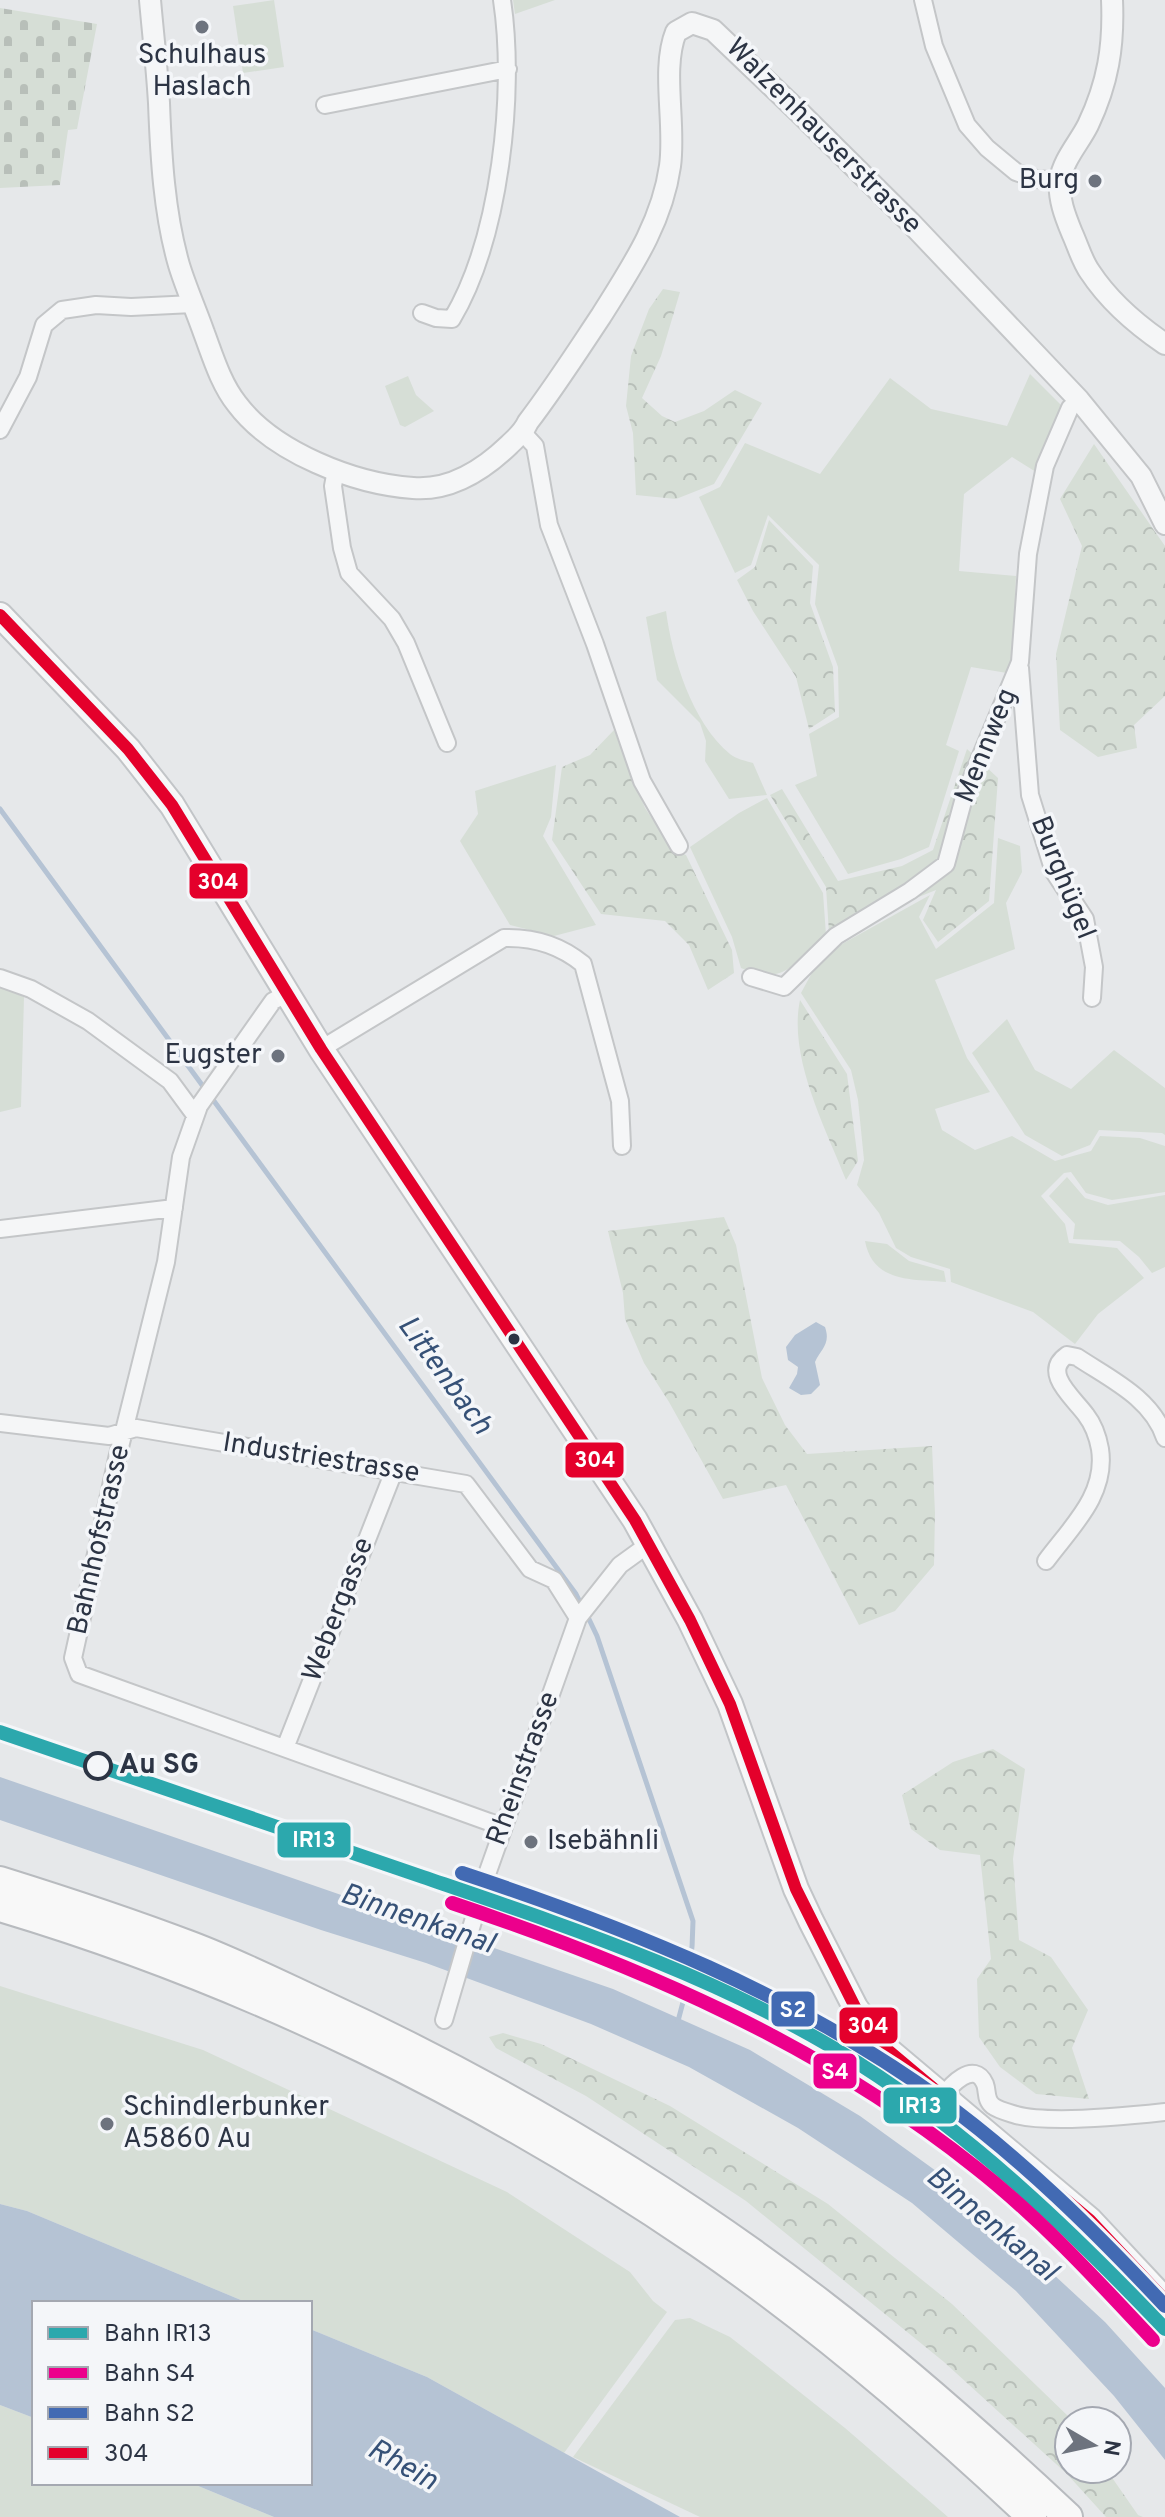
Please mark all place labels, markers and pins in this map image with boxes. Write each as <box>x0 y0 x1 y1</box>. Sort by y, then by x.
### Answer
marker: Schulhaus Haslach <box>193 18 211 36</box>
place label: Schulhaus Haslach <box>138 38 266 106</box>
place label: Burg <box>1019 163 1079 199</box>
marker: Burg <box>1086 172 1104 190</box>
place label: Eugster <box>164 1038 262 1074</box>
marker: Eugster <box>269 1047 287 1065</box>
unlabelled marker <box>506 1331 522 1347</box>
place label: Au SG <box>119 1748 199 1784</box>
marker: Au SG <box>84 1752 112 1780</box>
place label: Isebähnli <box>547 1824 659 1860</box>
marker: Isebähnli <box>522 1833 540 1851</box>
place label: Schindlerbunker A5860 Au <box>123 2090 329 2158</box>
marker: Schindlerbunker A5860 Au <box>98 2115 116 2133</box>

